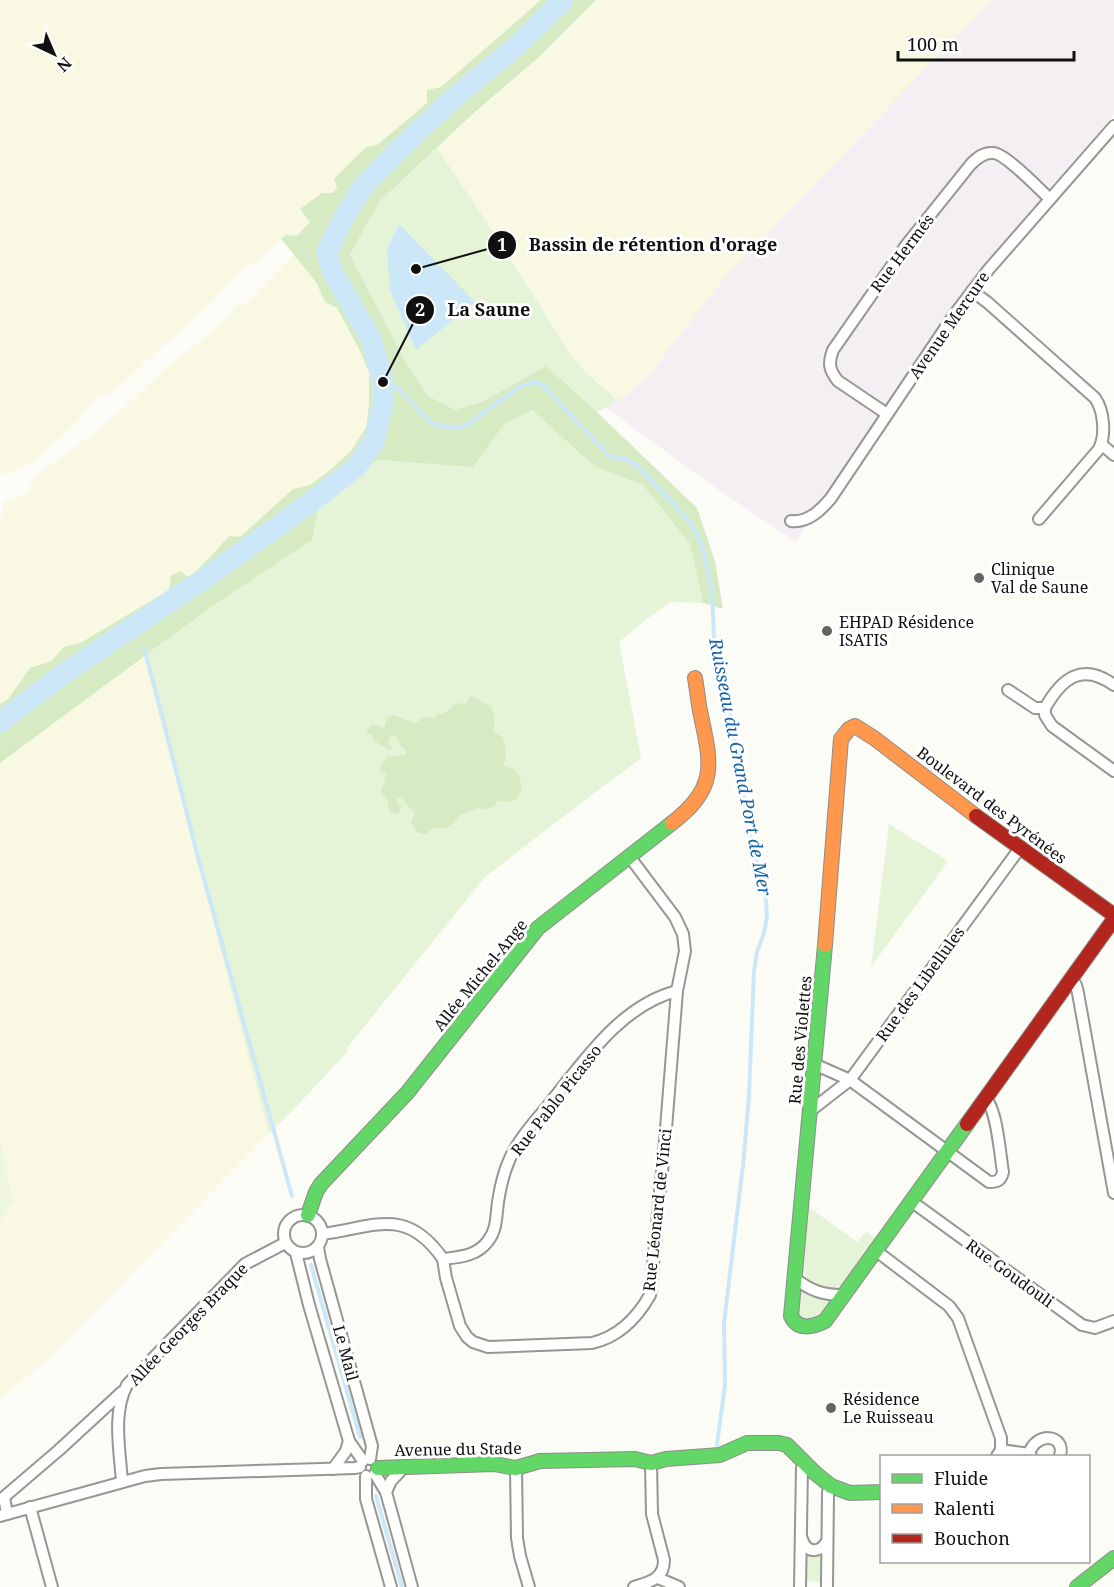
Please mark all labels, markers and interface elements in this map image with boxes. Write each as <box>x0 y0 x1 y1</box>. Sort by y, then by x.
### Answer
north arrow <box>24 24 84 84</box>
scale bar <box>898 24 1074 62</box>
text: 100 m <box>907 32 959 56</box>
text: N <box>52 52 77 77</box>
street label: Rue Hermés <box>865 209 939 297</box>
callout: Bassin de rétention d'orage <box>487 227 789 263</box>
text: 1 <box>497 232 507 256</box>
text: Bassin de rétention d'orage <box>529 232 777 256</box>
street label: Avenue Mercure <box>904 267 994 383</box>
callout: La Saune <box>405 292 542 328</box>
text: 2 <box>415 297 425 321</box>
text: La Saune <box>448 297 530 321</box>
place label: Clinique Val de Saune <box>991 558 1088 598</box>
marker: Clinique Val de Saune <box>972 571 986 585</box>
place label: EHPAD Résidence ISATIS <box>839 611 974 651</box>
marker: EHPAD Résidence ISATIS <box>820 624 834 638</box>
water label: Ruisseau du Grand Port de Mer <box>704 635 778 898</box>
street label: Boulevard des Pyrénées <box>913 741 1071 869</box>
street label: Allée Michel-Ange <box>428 914 532 1036</box>
street label: Rue des Libellules <box>871 922 969 1046</box>
street label: Rue des Violettes <box>783 975 817 1105</box>
street label: Rue Pablo Picasso <box>506 1040 606 1160</box>
street label: Rue Léonard de Vinci <box>638 1127 676 1293</box>
street label: Rue Goudouli <box>962 1234 1058 1312</box>
street label: Allée Georges Braque <box>123 1258 253 1390</box>
street label: Le Mail <box>328 1323 364 1383</box>
place label: Résidence Le Ruisseau <box>843 1388 934 1428</box>
marker: Résidence Le Ruisseau <box>824 1401 838 1415</box>
street label: Avenue du Stade <box>394 1437 522 1461</box>
legend <box>880 1455 1090 1563</box>
text: Fluide <box>934 1466 988 1490</box>
text: Ralenti <box>934 1496 995 1520</box>
text: Bouchon <box>934 1526 1010 1550</box>

